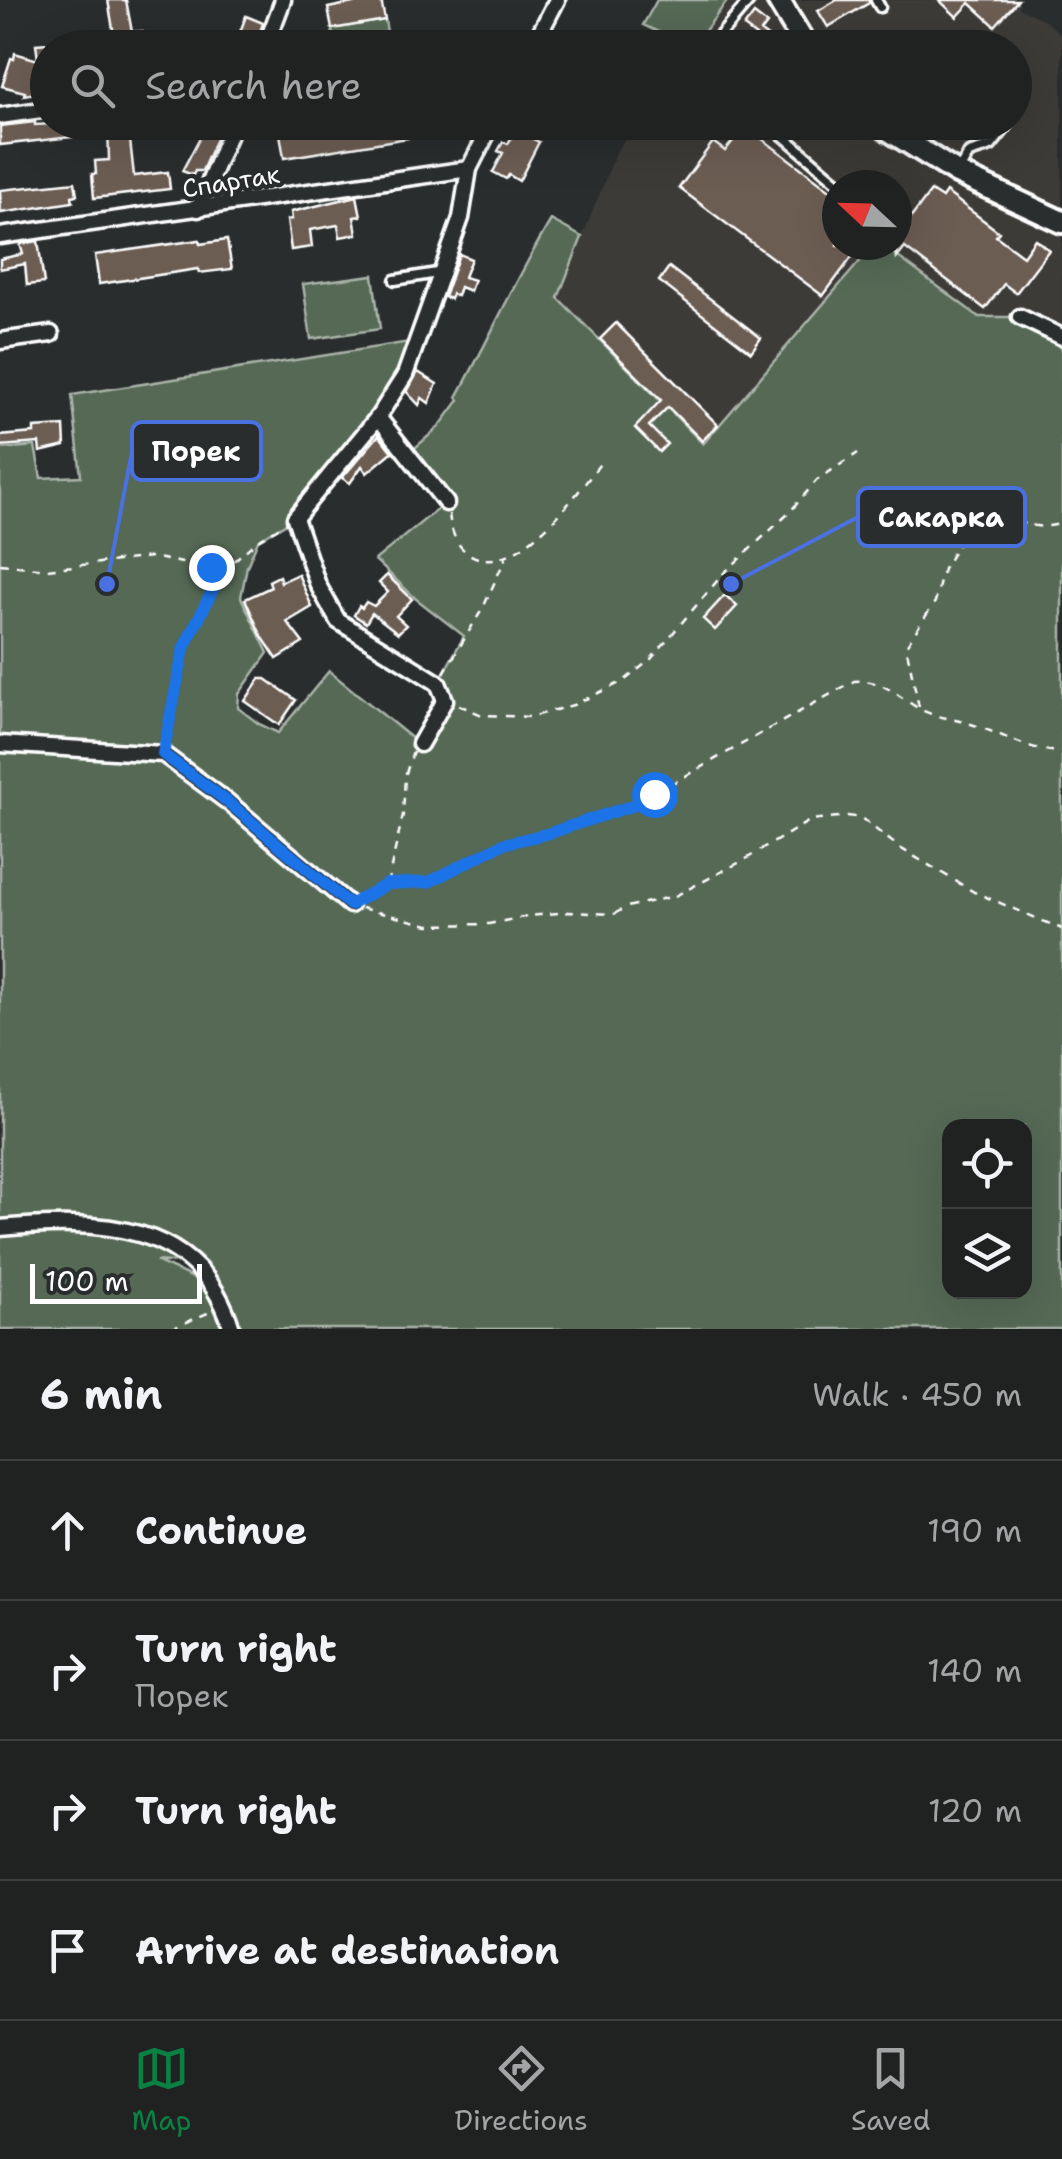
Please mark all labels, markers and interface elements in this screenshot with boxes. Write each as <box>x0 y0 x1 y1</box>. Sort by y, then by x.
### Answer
search box <box>30 30 1032 140</box>
icon: search <box>65 58 120 113</box>
text: Search here <box>145 60 362 111</box>
street label: Спартак <box>180 157 282 205</box>
north arrow <box>822 170 912 260</box>
callout: Порек <box>132 422 261 480</box>
text: Порек <box>151 432 241 470</box>
callout: Сакарка <box>858 488 1025 546</box>
text: Сакарка <box>878 498 1004 536</box>
route end <box>189 545 235 591</box>
route start <box>632 772 678 818</box>
map controls <box>942 1119 1032 1299</box>
button: locate <box>942 1119 1032 1209</box>
button: layers <box>942 1209 1032 1299</box>
scale bar <box>30 1259 202 1304</box>
text: 100 m <box>45 1262 129 1300</box>
text: 6 min <box>40 1366 162 1422</box>
text: Walk · 450 m <box>812 1373 1022 1416</box>
icon: ahead <box>40 1503 95 1558</box>
text: Continue <box>135 1505 307 1556</box>
text: 190 m <box>927 1509 1022 1552</box>
text: Turn right <box>135 1623 337 1674</box>
icon: right <box>40 1643 95 1698</box>
text: 140 m <box>927 1649 1022 1692</box>
text: Порек <box>135 1674 229 1717</box>
icon: right <box>40 1783 95 1838</box>
text: Turn right <box>135 1785 337 1836</box>
text: 120 m <box>928 1789 1022 1832</box>
icon: arrive <box>40 1923 95 1978</box>
text: Arrive at destination <box>135 1925 559 1976</box>
tab: Map <box>132 2041 191 2139</box>
tab: Directions <box>454 2041 588 2139</box>
tab: Saved <box>851 2041 930 2139</box>

